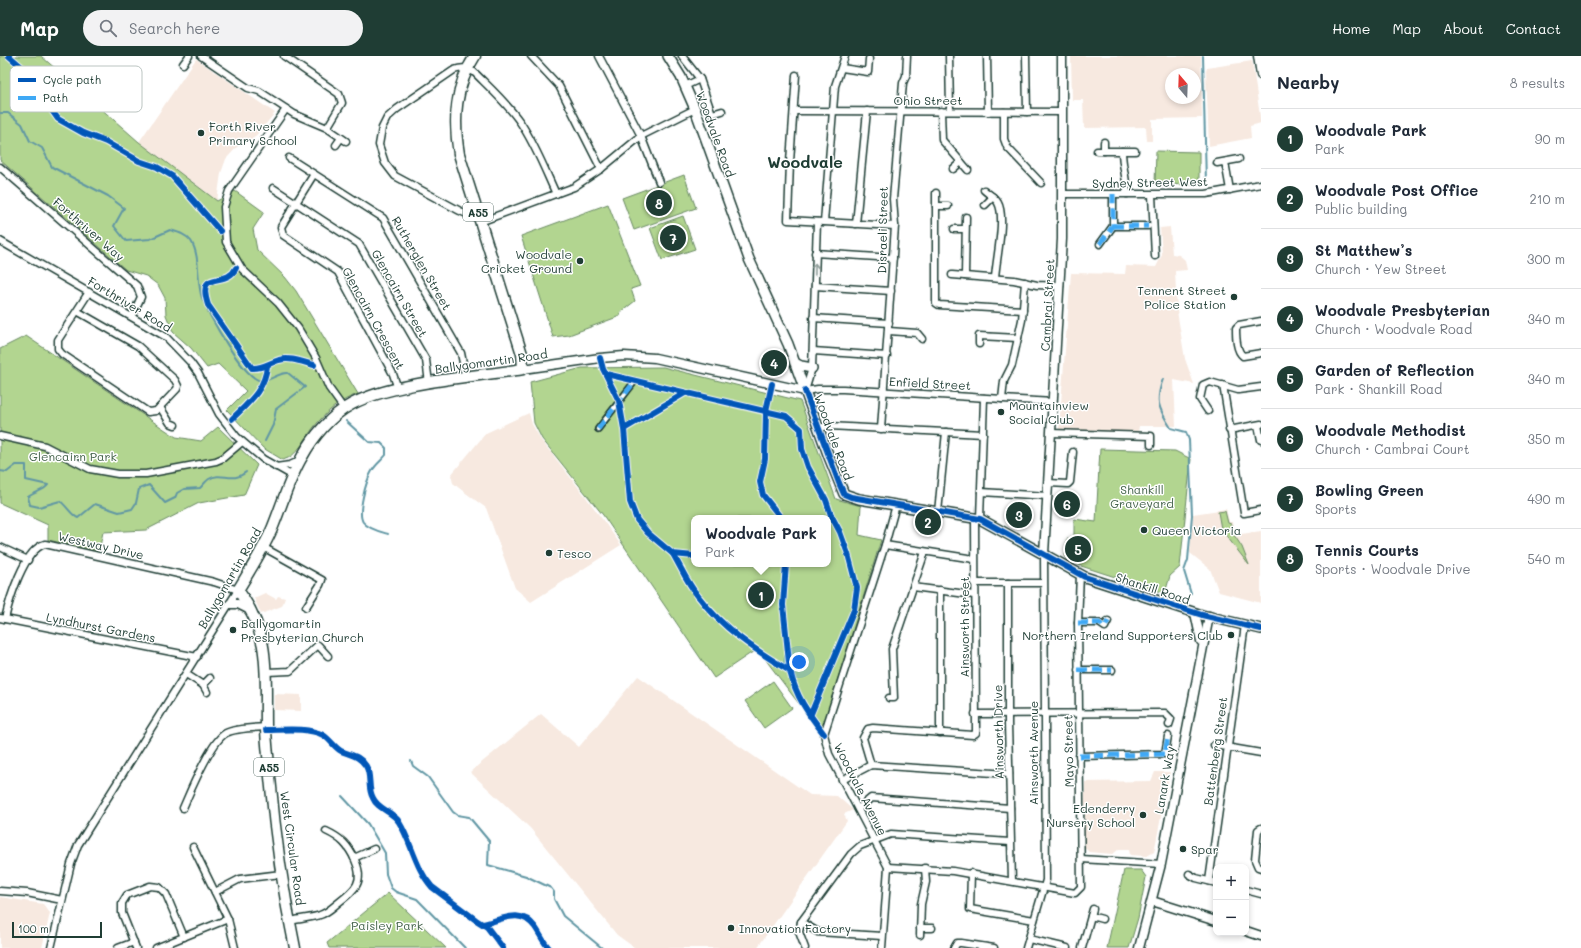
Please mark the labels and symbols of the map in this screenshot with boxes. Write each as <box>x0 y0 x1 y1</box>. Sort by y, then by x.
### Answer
legend <box>10 66 142 112</box>
north arrow <box>1165 68 1201 104</box>
text: Cycle path <box>43 72 101 87</box>
street label: Woodvale Road <box>693 89 739 180</box>
text: Path <box>43 90 68 105</box>
street label: Ohio Street <box>893 92 963 108</box>
place label: Forth River Primary School <box>209 118 297 148</box>
marker: Forth River Primary School <box>196 128 206 138</box>
district label: Woodvale <box>767 151 843 172</box>
street label: Sydney Street West <box>1092 173 1208 191</box>
street label: Disraeli Street <box>873 186 891 274</box>
pin: 8 <box>646 188 672 218</box>
street label: Forthriver Way <box>50 194 128 264</box>
road number: A55 <box>463 203 493 221</box>
street label: Rutherglen Street <box>389 213 455 313</box>
pin: 7 <box>660 223 686 253</box>
street label: Glencairn Street <box>368 246 432 340</box>
place label: Woodvale Cricket Ground <box>481 246 572 276</box>
marker: Woodvale Cricket Ground <box>575 256 585 266</box>
street label: Cambrai Street <box>1037 258 1057 352</box>
one-way arrow <box>811 263 819 276</box>
street label: Glencairn Crescent <box>339 264 409 372</box>
street label: Forthriver Road <box>85 273 175 336</box>
place label: Tennent Street Police Station <box>1137 282 1226 312</box>
marker: Tennent Street Police Station <box>1229 292 1239 302</box>
street label: Ballygomartin Road <box>434 345 549 377</box>
pin: 4 <box>761 348 787 378</box>
street label: Enfield Street <box>889 373 971 393</box>
street label: Woodvale Road <box>811 392 857 483</box>
place label: Mountainview Social Club <box>1009 397 1089 427</box>
marker: Mountainview Social Club <box>996 407 1006 417</box>
park label: Glencairn Park <box>29 448 117 464</box>
park label: Shankill Graveyard <box>1110 481 1174 511</box>
pin: 6 <box>1054 489 1080 519</box>
pin: 3 <box>1006 500 1032 530</box>
pin: 2 <box>915 507 941 537</box>
place label: Queen Victoria <box>1152 522 1241 538</box>
street label: Ballygomartin Road <box>194 524 265 631</box>
marker: Queen Victoria <box>1139 525 1149 535</box>
street label: Westway Drive <box>56 527 146 563</box>
pin: 5 <box>1065 534 1091 564</box>
place label: Tesco <box>557 545 591 561</box>
marker: Tesco <box>544 548 554 558</box>
street label: Shankill Road <box>1114 568 1193 608</box>
street label: Ainsworth Street <box>956 577 972 678</box>
pin: 1 <box>748 580 774 610</box>
street label: Lyndhurst Gardens <box>45 609 157 645</box>
place label: Ballygomartin Presbyterian Church <box>241 615 364 645</box>
marker: Ballygomartin Presbyterian Church <box>228 625 238 635</box>
place label: Northern Ireland Supporters Club <box>1022 627 1223 643</box>
marker: Northern Ireland Supporters Club <box>1226 630 1236 640</box>
your location <box>789 652 809 672</box>
street label: Ainsworth Drive <box>989 685 1007 779</box>
street label: Battenberg Street <box>1199 696 1231 806</box>
street label: Ainsworth Avenue <box>1025 701 1041 805</box>
street label: Mayo Street <box>1059 715 1077 787</box>
street label: Woodvale Avenue <box>831 740 891 838</box>
street label: Lanark Way <box>1150 745 1178 815</box>
road number: A55 <box>254 758 284 776</box>
street label: West Circular Road <box>277 790 309 906</box>
place label: Edenderry Nursery School <box>1046 800 1135 830</box>
marker: Edenderry Nursery School <box>1138 810 1148 820</box>
place label: Spar <box>1191 841 1219 857</box>
marker: Spar <box>1178 844 1188 854</box>
park label: Paisley Park <box>351 917 423 933</box>
scale bar <box>12 920 102 939</box>
place label: Innovation Factory <box>739 920 851 936</box>
marker: Innovation Factory <box>726 923 736 933</box>

